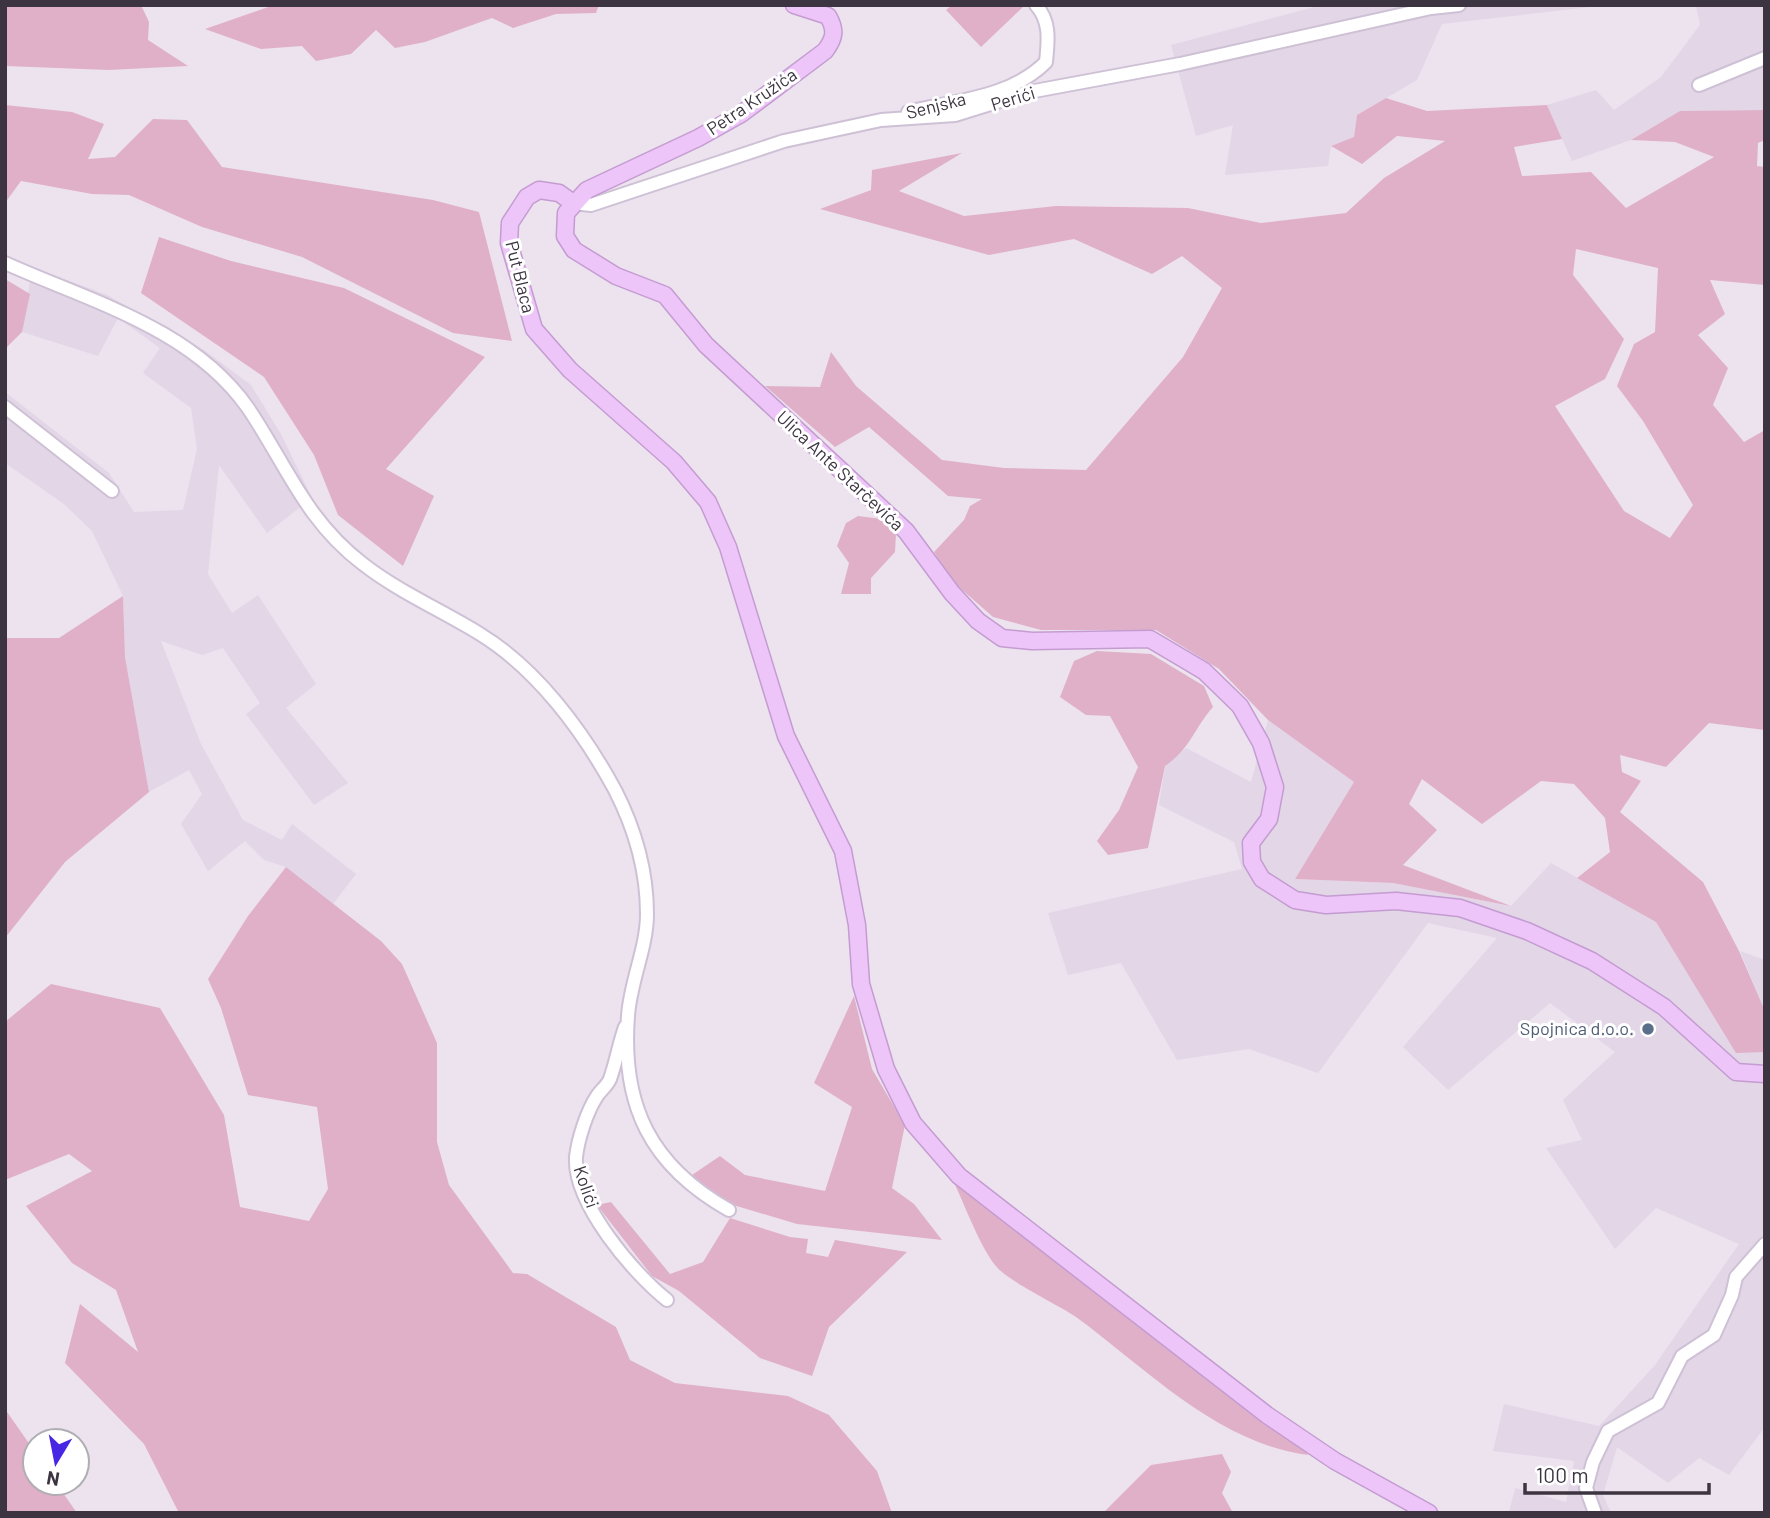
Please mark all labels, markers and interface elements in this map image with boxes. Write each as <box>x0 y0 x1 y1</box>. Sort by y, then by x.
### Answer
street label: Petra Kružića <box>702 63 801 139</box>
street label: Perići <box>988 81 1037 115</box>
street label: Senjska <box>904 87 968 123</box>
street label: Put Blaca <box>501 238 541 315</box>
street label: Ulica Ante Starčevića <box>773 406 909 535</box>
place label: Spojnica d.o.o. <box>1520 1017 1634 1039</box>
marker: Spojnica d.o.o. <box>1640 1021 1656 1037</box>
street label: Kolići <box>570 1163 604 1211</box>
north arrow <box>21 1427 91 1497</box>
scale bar <box>1525 1452 1709 1496</box>
text: 100 m <box>1536 1462 1589 1487</box>
text: N <box>45 1467 61 1492</box>

